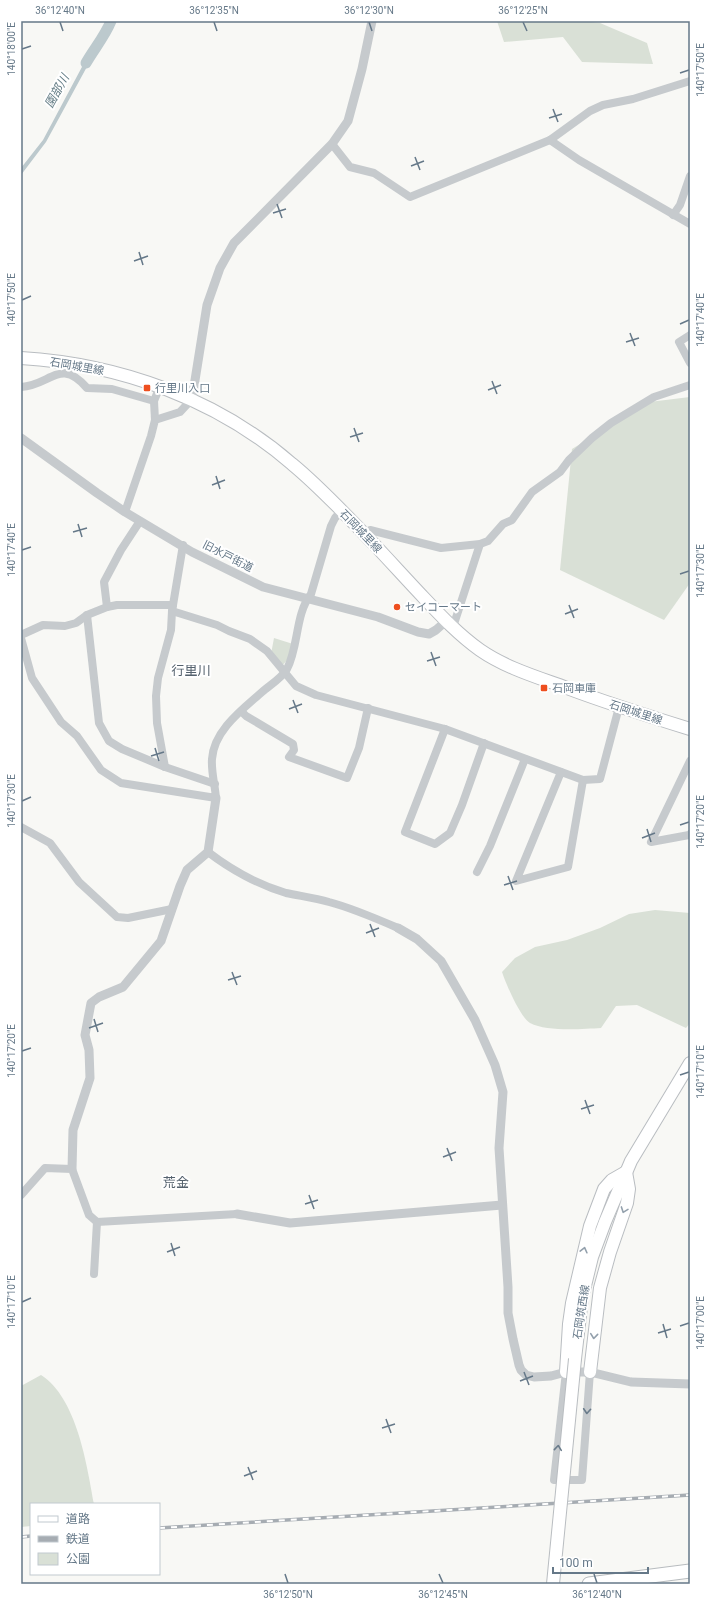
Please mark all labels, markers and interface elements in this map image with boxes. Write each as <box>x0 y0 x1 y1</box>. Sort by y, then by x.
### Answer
text: 36°12'40"N <box>35 5 85 16</box>
text: 36°12'35"N <box>189 5 239 16</box>
text: 36°12'30"N <box>344 5 394 16</box>
text: 36°12'25"N <box>498 5 548 16</box>
text: 140°18'00"E <box>6 22 17 76</box>
text: 140°17'50"E <box>695 43 706 97</box>
water label: 園部川 <box>42 70 73 110</box>
text: 140°17'50"E <box>6 273 17 327</box>
text: 140°17'40"E <box>695 293 706 347</box>
street label: 石岡城里線 <box>49 355 105 378</box>
place label: 行里川入口 <box>155 382 210 395</box>
marker: 行里川入口 <box>142 383 152 393</box>
street label: 石岡城里線 <box>337 507 384 556</box>
text: 140°17'40"E <box>6 523 17 577</box>
street label: 旧水戸街道 <box>200 538 255 575</box>
text: 140°17'30"E <box>695 544 706 598</box>
place label: セイコーマート <box>405 601 482 614</box>
marker: セイコーマート <box>392 602 402 612</box>
district label: 行里川 <box>171 663 211 678</box>
place label: 石岡車庫 <box>552 682 596 695</box>
marker: 石岡車庫 <box>539 683 549 693</box>
street label: 石岡城里線 <box>608 698 664 727</box>
text: 140°17'30"E <box>6 774 17 828</box>
text: 140°17'20"E <box>695 795 706 849</box>
text: 140°17'20"E <box>6 1024 17 1078</box>
text: 140°17'10"E <box>695 1045 706 1099</box>
district label: 荒金 <box>163 1175 189 1190</box>
one-way arrow <box>621 1206 629 1213</box>
one-way arrow <box>580 1247 588 1254</box>
text: 140°17'10"E <box>6 1275 17 1329</box>
street label: 石岡筑西線 <box>571 1284 592 1340</box>
text: 140°17'00"E <box>695 1296 706 1350</box>
one-way arrow <box>590 1333 599 1339</box>
one-way arrow <box>583 1408 592 1414</box>
one-way arrow <box>553 1444 562 1451</box>
legend <box>30 1503 160 1575</box>
text: 道路 <box>66 1512 90 1526</box>
text: 鉄道 <box>66 1532 90 1546</box>
scale bar <box>553 1549 648 1575</box>
text: 公園 <box>66 1552 90 1566</box>
text: 100 m <box>559 1556 593 1570</box>
text: 36°12'50"N <box>263 1589 313 1600</box>
text: 36°12'45"N <box>418 1589 468 1600</box>
text: 36°12'40"N <box>572 1589 622 1600</box>

